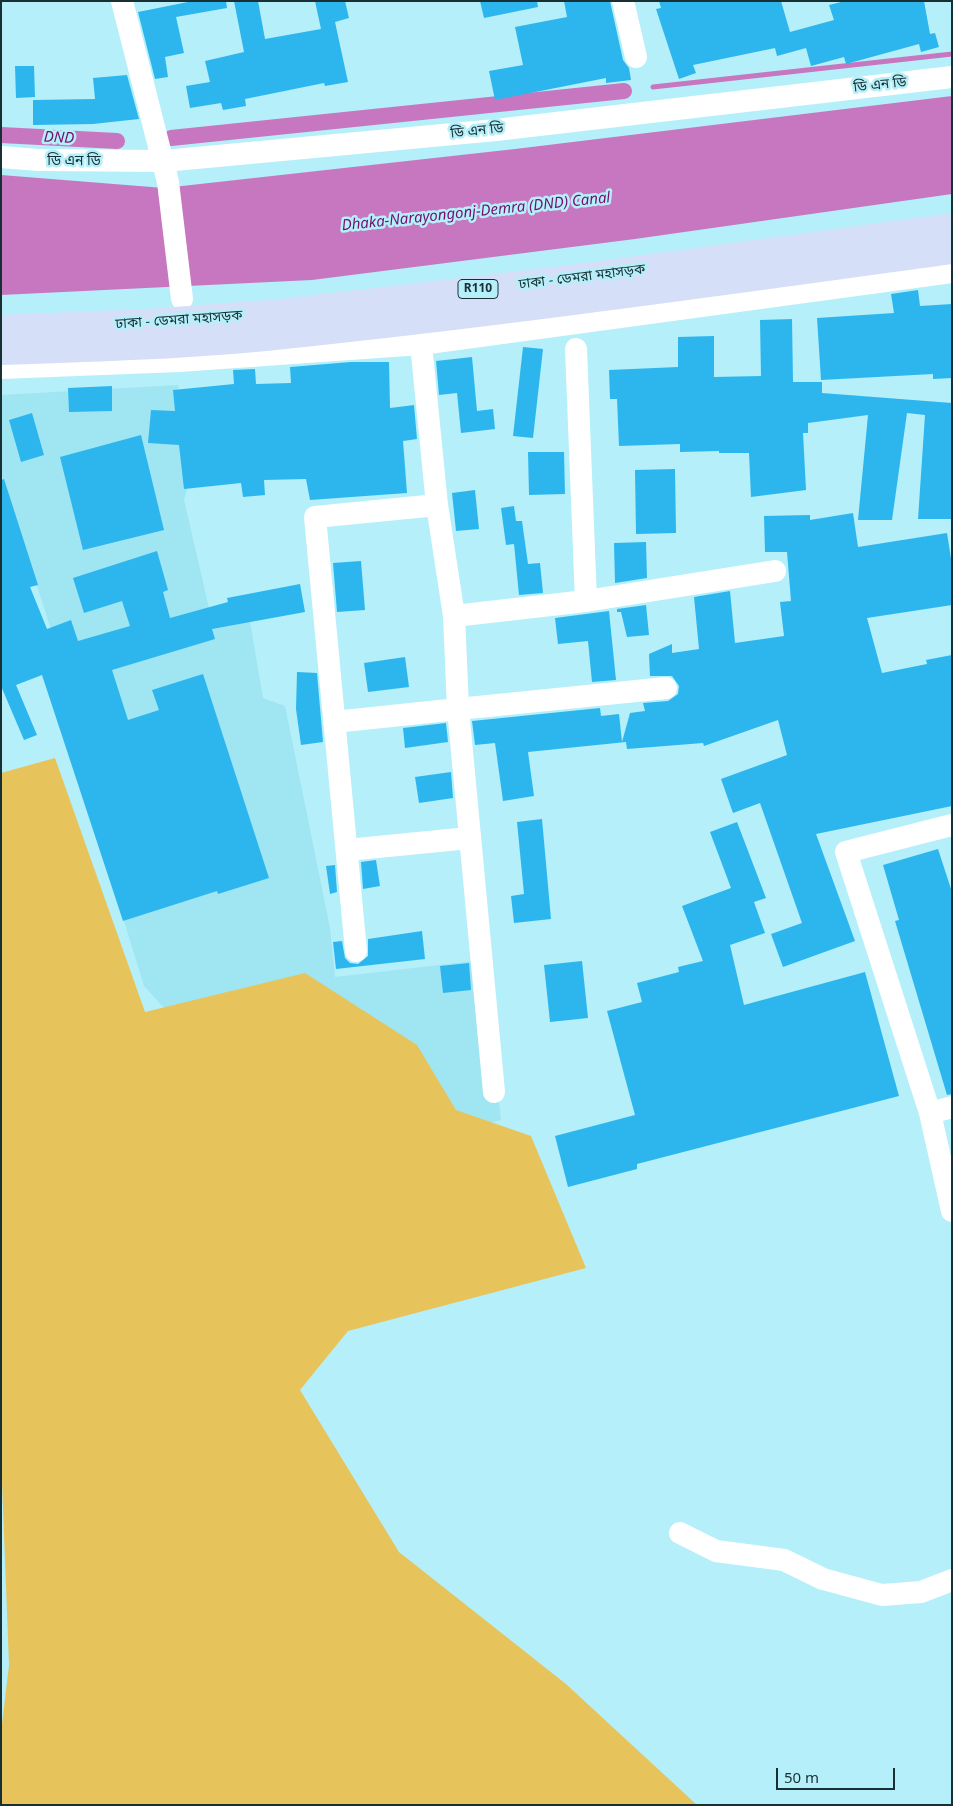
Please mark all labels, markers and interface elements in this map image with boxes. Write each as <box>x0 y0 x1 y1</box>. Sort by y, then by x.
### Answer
street label: ডি এন ডি <box>853 74 907 96</box>
street label: ডি এন ডি <box>450 120 504 142</box>
water label: DND <box>43 128 75 148</box>
street label: ডি এন ডি <box>47 153 101 169</box>
water label: Dhaka-Narayongonj-Demra (DND) Canal <box>341 189 611 235</box>
street label: ঢাকা - ডেমরা মহাসড়ক <box>518 261 646 293</box>
road number: R110 <box>458 280 498 298</box>
street label: ঢাকা - ডেমরা মহাসড়ক <box>115 307 243 333</box>
scale bar <box>778 1758 897 1790</box>
text: 50 m <box>784 1767 819 1787</box>

